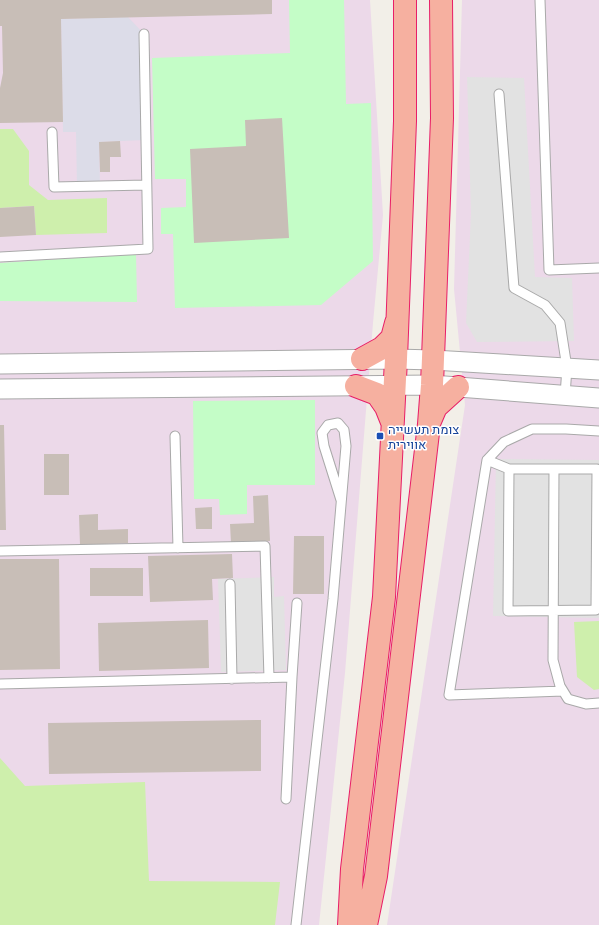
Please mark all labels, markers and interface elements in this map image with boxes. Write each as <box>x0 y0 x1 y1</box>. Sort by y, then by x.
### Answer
place label: צומת תעשייה אווירית <box>388 420 459 453</box>
marker: צומת תעשייה אווירית <box>375 431 385 441</box>

